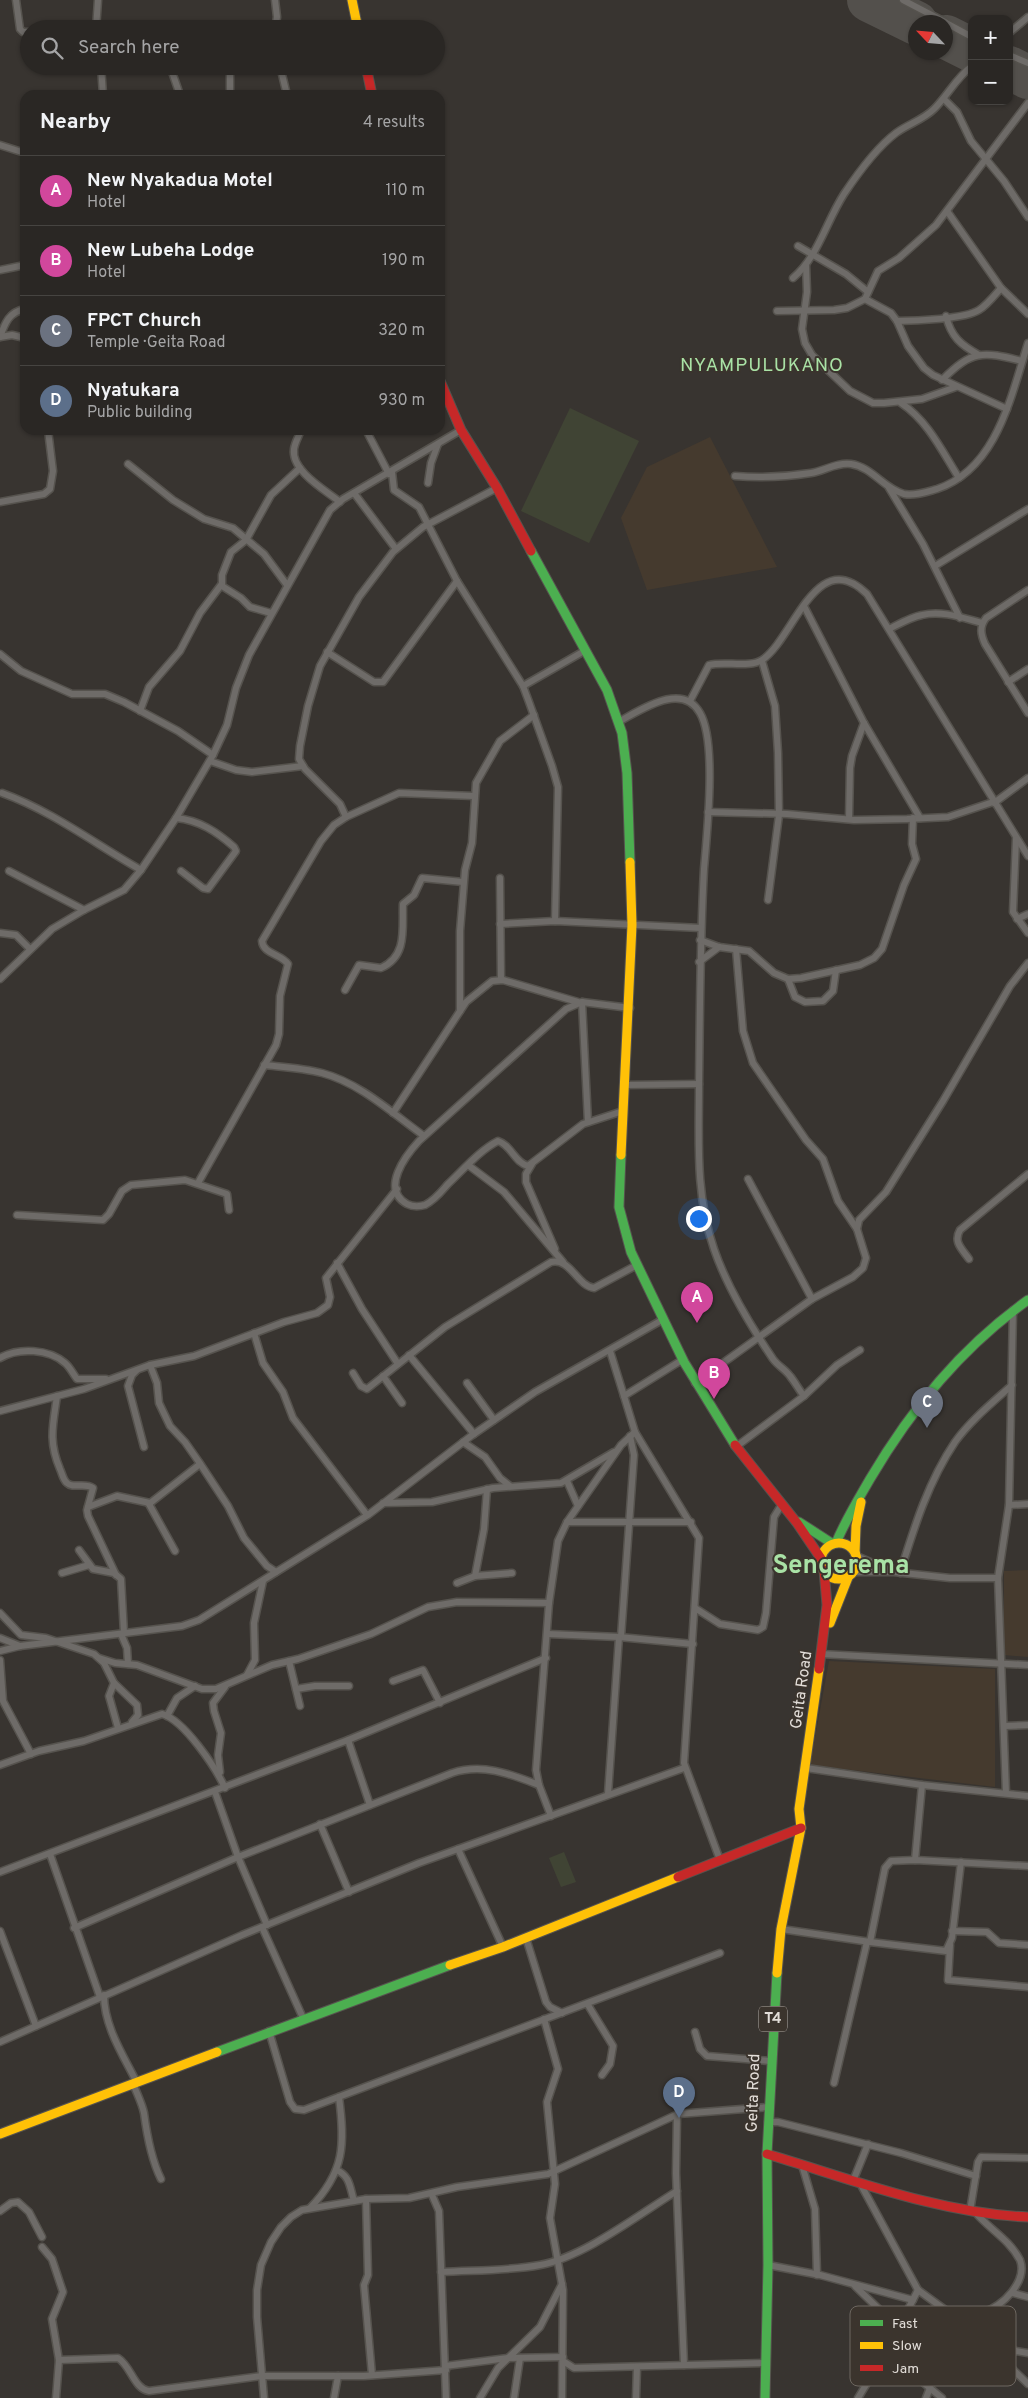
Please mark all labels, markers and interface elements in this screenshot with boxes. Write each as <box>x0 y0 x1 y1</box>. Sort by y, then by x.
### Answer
north arrow <box>908 15 953 60</box>
map controls <box>968 15 1013 105</box>
button: + <box>968 15 1013 60</box>
search box <box>20 20 445 75</box>
icon: search <box>38 34 66 62</box>
text: Search here <box>78 36 180 60</box>
button: − <box>968 60 1013 105</box>
text: Nearby <box>40 109 111 136</box>
text: 4 results <box>363 113 425 133</box>
text: New Nyakadua Motel <box>87 169 273 193</box>
text: A <box>50 181 62 201</box>
text: 110 m <box>385 181 425 201</box>
text: Hotel <box>87 193 126 213</box>
text: New Lubeha Lodge <box>87 239 254 263</box>
text: B <box>50 251 62 271</box>
text: 190 m <box>382 251 425 271</box>
text: Hotel <box>87 263 126 283</box>
text: FPCT Church <box>87 309 202 333</box>
text: C <box>51 321 61 341</box>
text: 320 m <box>378 321 425 341</box>
text: Temple · Geita Road <box>87 333 226 353</box>
district label: NYAMPULUKANO <box>680 354 844 378</box>
text: Nyatukara <box>87 379 180 403</box>
text: D <box>50 391 62 411</box>
text: 930 m <box>378 391 425 411</box>
text: Public building <box>87 403 192 423</box>
your location <box>686 1206 712 1232</box>
pin: A <box>681 1282 713 1323</box>
pin: B <box>698 1358 730 1399</box>
pin: C <box>911 1387 943 1428</box>
district label: Sengerema <box>773 1550 909 1583</box>
street label: Geita Road <box>787 1650 817 1730</box>
road number: T4 <box>759 2006 787 2032</box>
street label: Geita Road <box>743 2053 765 2133</box>
pin: D <box>663 2077 695 2118</box>
legend <box>850 2306 1016 2386</box>
text: Fast <box>892 2316 918 2333</box>
text: Slow <box>892 2338 922 2355</box>
text: Jam <box>892 2361 919 2378</box>

